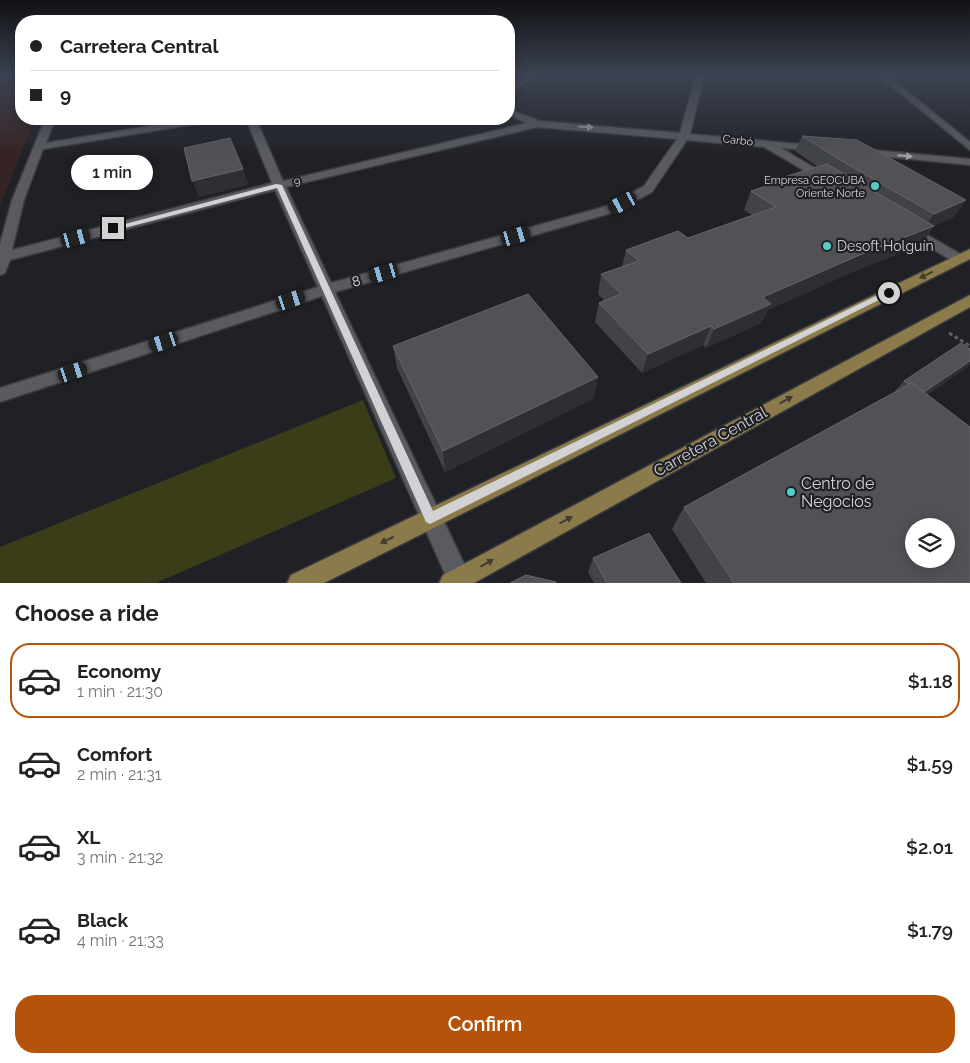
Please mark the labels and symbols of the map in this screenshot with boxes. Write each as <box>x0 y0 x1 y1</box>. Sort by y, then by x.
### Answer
one-way arrow <box>578 124 594 132</box>
street label: Carbó <box>722 132 754 149</box>
one-way arrow <box>897 152 913 160</box>
callout: 1 min <box>72 156 154 190</box>
street label: 9 <box>293 174 302 189</box>
place label: Empresa GEOCUBA Oriente Norte <box>764 174 866 200</box>
marker: Empresa GEOCUBA Oriente Norte <box>869 180 881 192</box>
car <box>606 189 639 217</box>
route end <box>102 217 124 239</box>
car <box>499 225 532 247</box>
car <box>59 227 92 249</box>
place label: Desoft Holguín <box>837 238 934 254</box>
marker: Desoft Holguín <box>821 240 833 252</box>
car <box>367 262 400 284</box>
one-way arrow <box>919 271 934 279</box>
street label: 8 <box>350 272 362 290</box>
route start <box>878 282 900 304</box>
car <box>274 288 307 312</box>
car <box>147 330 180 354</box>
car <box>56 360 89 384</box>
one-way arrow <box>779 396 792 405</box>
street label: Carretera Central <box>650 402 771 480</box>
place label: Centro de Negocios <box>801 474 874 511</box>
marker: Centro de Negocios <box>785 486 797 498</box>
one-way arrow <box>559 516 573 524</box>
one-way arrow <box>379 536 394 544</box>
one-way arrow <box>480 559 494 567</box>

